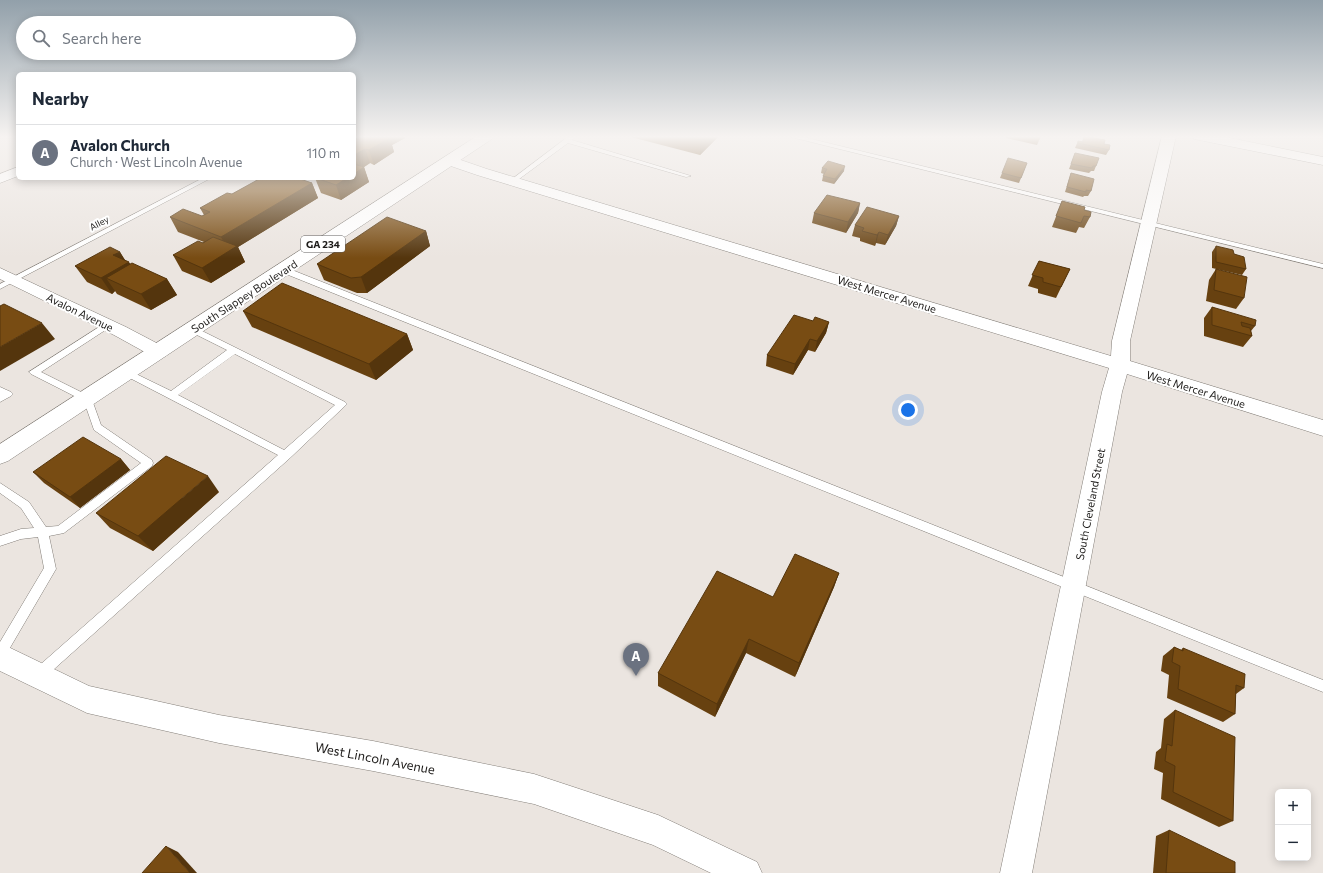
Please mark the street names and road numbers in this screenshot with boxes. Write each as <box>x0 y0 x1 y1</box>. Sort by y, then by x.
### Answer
street label: Alley <box>88 213 111 233</box>
road number: GA 234 <box>301 236 345 252</box>
street label: South Slappey Boulevard <box>189 257 299 335</box>
street label: West Mercer Avenue <box>836 273 938 315</box>
street label: Avalon Avenue <box>44 290 116 334</box>
street label: West Mercer Avenue <box>1145 368 1247 410</box>
street label: South Cleveland Street <box>1073 446 1107 561</box>
street label: West Lincoln Avenue <box>314 739 436 778</box>

